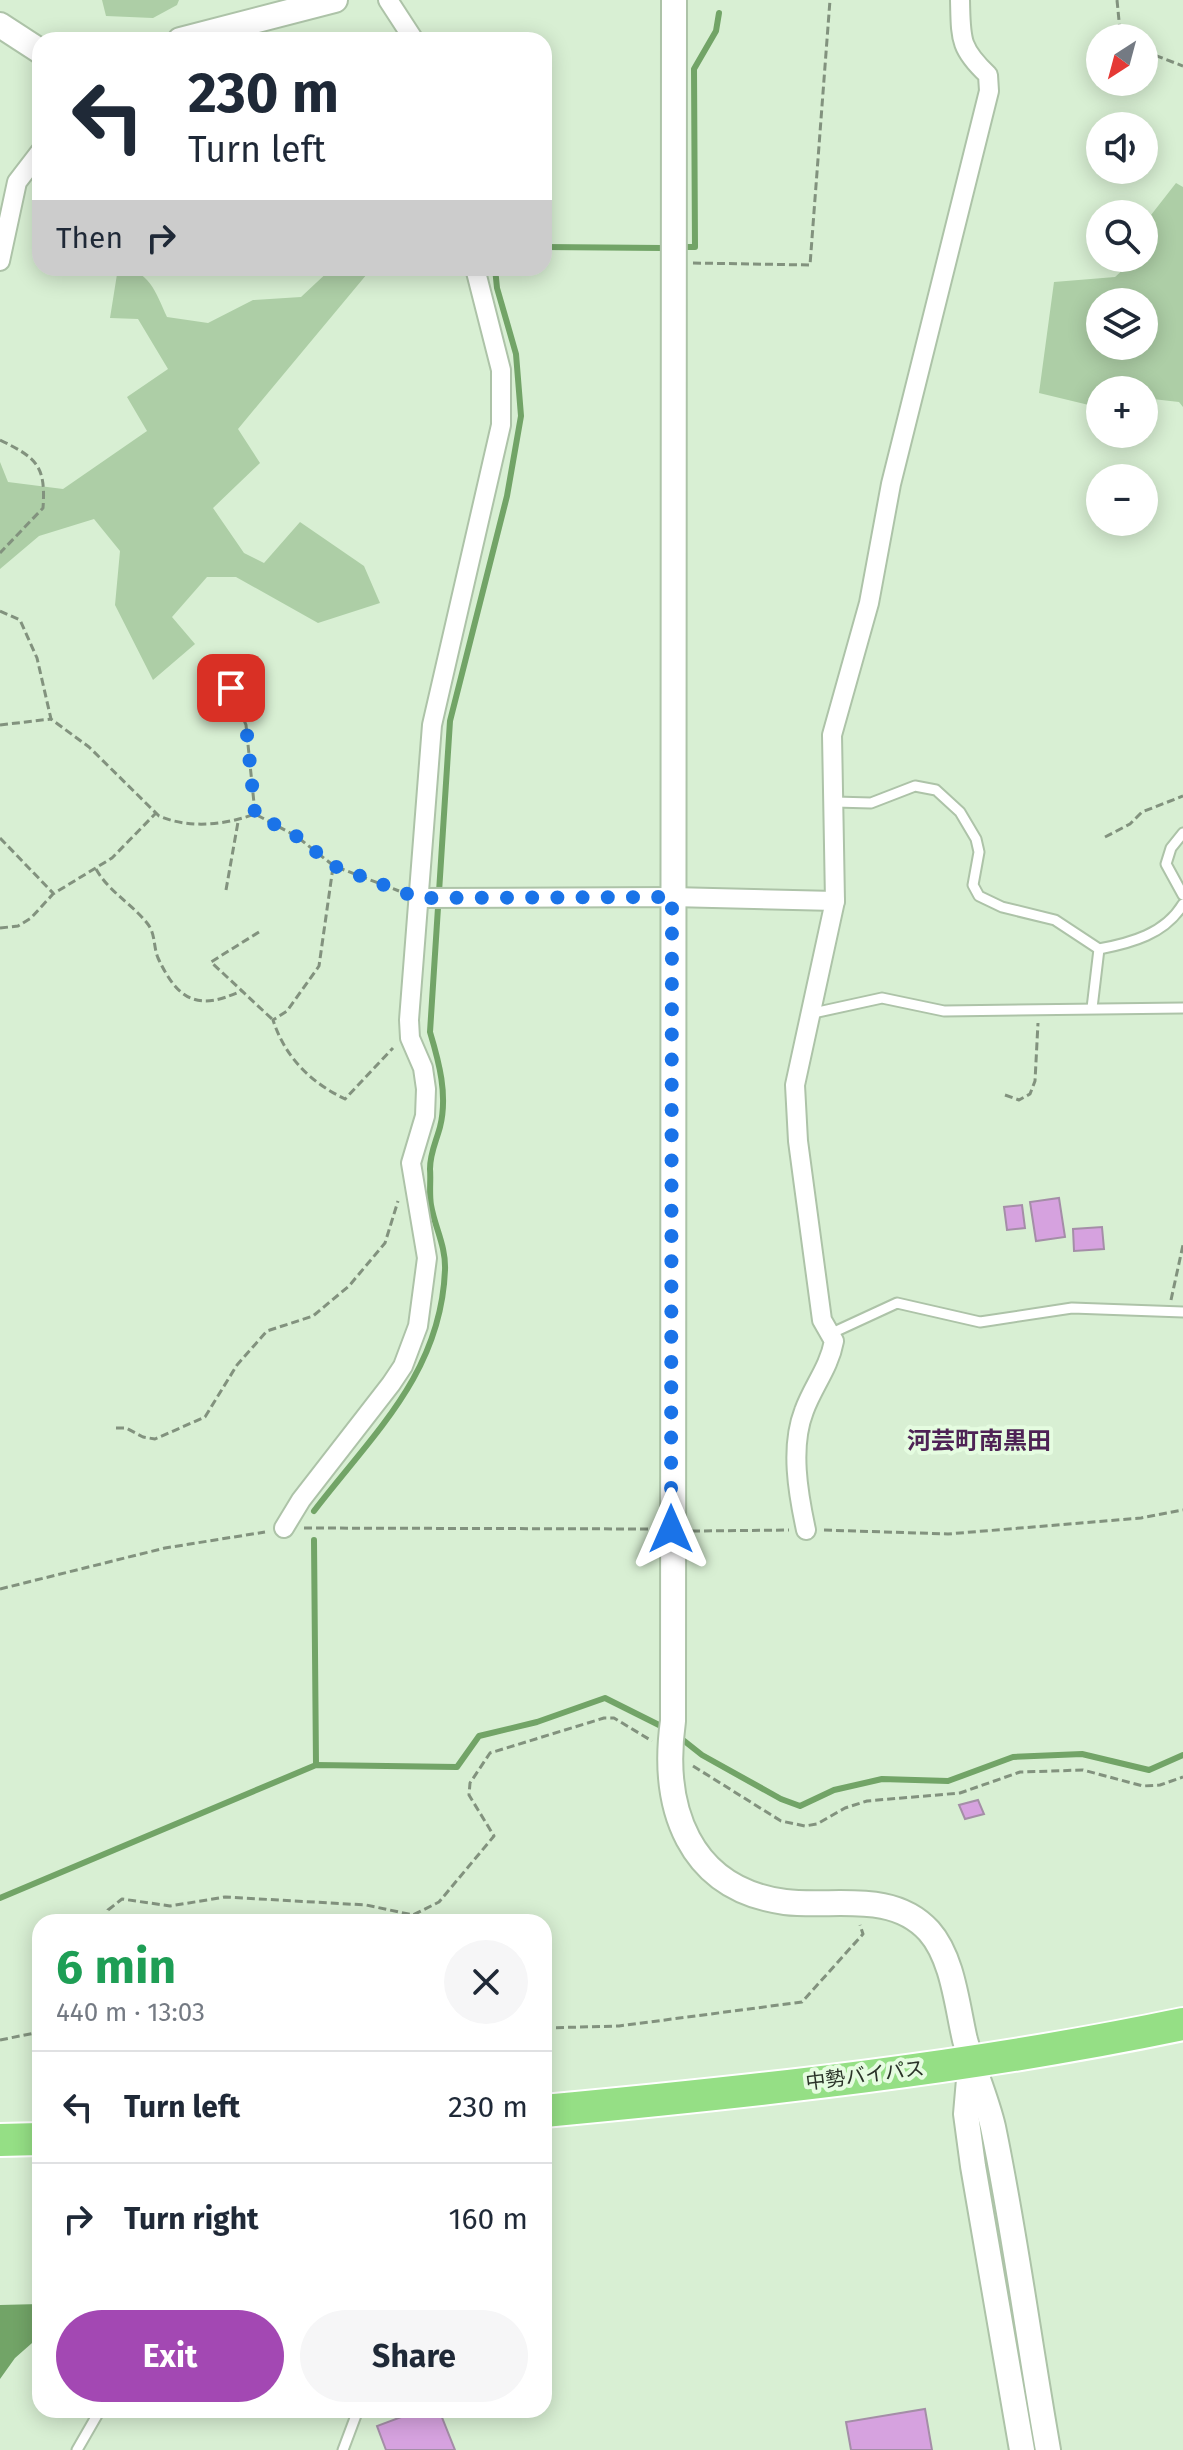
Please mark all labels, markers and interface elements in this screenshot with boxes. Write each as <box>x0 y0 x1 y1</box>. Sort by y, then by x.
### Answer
north arrow <box>1086 24 1158 96</box>
map controls <box>1086 24 1158 536</box>
text: 230 m <box>188 60 339 127</box>
icon: left <box>56 64 160 168</box>
button: sound <box>1086 112 1158 184</box>
text: Turn left <box>188 128 326 172</box>
button: search <box>1086 200 1158 272</box>
icon: right <box>139 216 183 260</box>
text: Then <box>56 220 123 256</box>
button: layers <box>1086 288 1158 360</box>
button: + <box>1086 376 1158 448</box>
button: − <box>1086 464 1158 536</box>
pin <box>197 654 265 722</box>
icon: arrive <box>209 666 253 710</box>
district label: 河芸町南黒田 <box>907 1427 1051 1455</box>
position arrow <box>629 1487 713 1571</box>
text: 6 min <box>56 1938 176 1996</box>
button: close <box>444 1940 528 2024</box>
text: 440 m · 13:03 <box>56 1997 205 2028</box>
street label: 中勢バイパス <box>804 2056 926 2094</box>
icon: left <box>56 2085 100 2129</box>
text: Turn left <box>124 2089 240 2125</box>
text: 230 m <box>448 2089 528 2125</box>
icon: right <box>56 2197 100 2241</box>
text: Turn right <box>124 2201 259 2237</box>
text: 160 m <box>449 2201 528 2237</box>
button: Exit <box>56 2310 284 2402</box>
button: Share <box>300 2310 528 2402</box>

